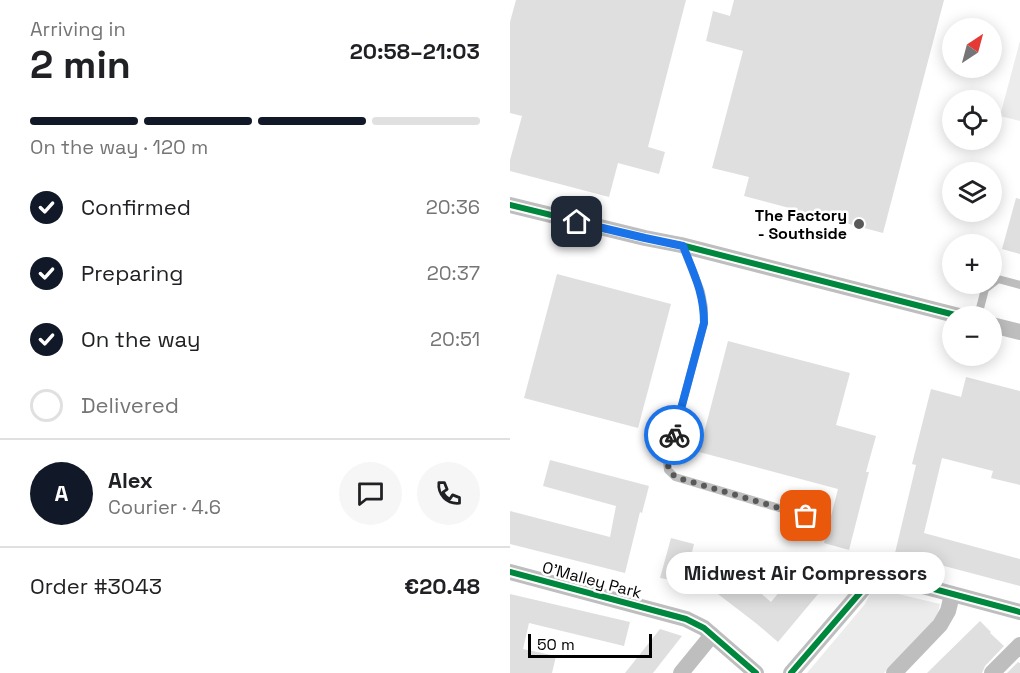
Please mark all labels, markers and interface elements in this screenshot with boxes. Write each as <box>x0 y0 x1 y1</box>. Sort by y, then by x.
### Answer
text: Arriving in <box>30 16 126 42</box>
north arrow <box>942 18 1002 78</box>
map controls <box>942 18 1002 366</box>
text: 20:58–21:03 <box>350 37 480 65</box>
text: 2 min <box>30 40 131 89</box>
button: locate <box>942 90 1002 150</box>
text: On the way · 120 m <box>30 134 208 160</box>
button: layers <box>942 162 1002 222</box>
icon: check <box>30 191 63 224</box>
text: Confirmed <box>81 193 191 221</box>
text: 20:36 <box>426 194 480 220</box>
pin <box>551 196 602 247</box>
icon: home <box>560 205 593 238</box>
place label: The Factory - Southside <box>755 205 847 244</box>
marker: The Factory - Southside <box>852 217 866 231</box>
button: + <box>942 234 1002 294</box>
icon: check <box>30 257 63 290</box>
text: Preparing <box>81 259 183 287</box>
text: 20:37 <box>427 260 480 286</box>
button: − <box>942 306 1002 366</box>
icon: check <box>30 323 63 356</box>
text: On the way <box>81 325 200 353</box>
text: 20:51 <box>430 326 480 352</box>
text: Delivered <box>81 391 179 419</box>
courier <box>644 405 704 465</box>
icon: bike <box>658 419 691 452</box>
button: chat <box>339 462 402 525</box>
button: phone <box>417 462 480 525</box>
text: Alex <box>108 466 153 494</box>
text: A <box>55 479 68 507</box>
pin <box>780 490 831 541</box>
text: Courier · 4.6 <box>108 494 221 520</box>
icon: bag <box>789 499 822 532</box>
callout: Midwest Air Compressors <box>666 552 946 594</box>
street label: O'Malley Park <box>540 557 644 603</box>
text: Midwest Air Compressors <box>684 560 927 586</box>
text: Order #3043 <box>30 572 162 600</box>
text: €20.48 <box>404 572 480 600</box>
scale bar <box>528 631 652 658</box>
text: 50 m <box>537 634 575 655</box>

